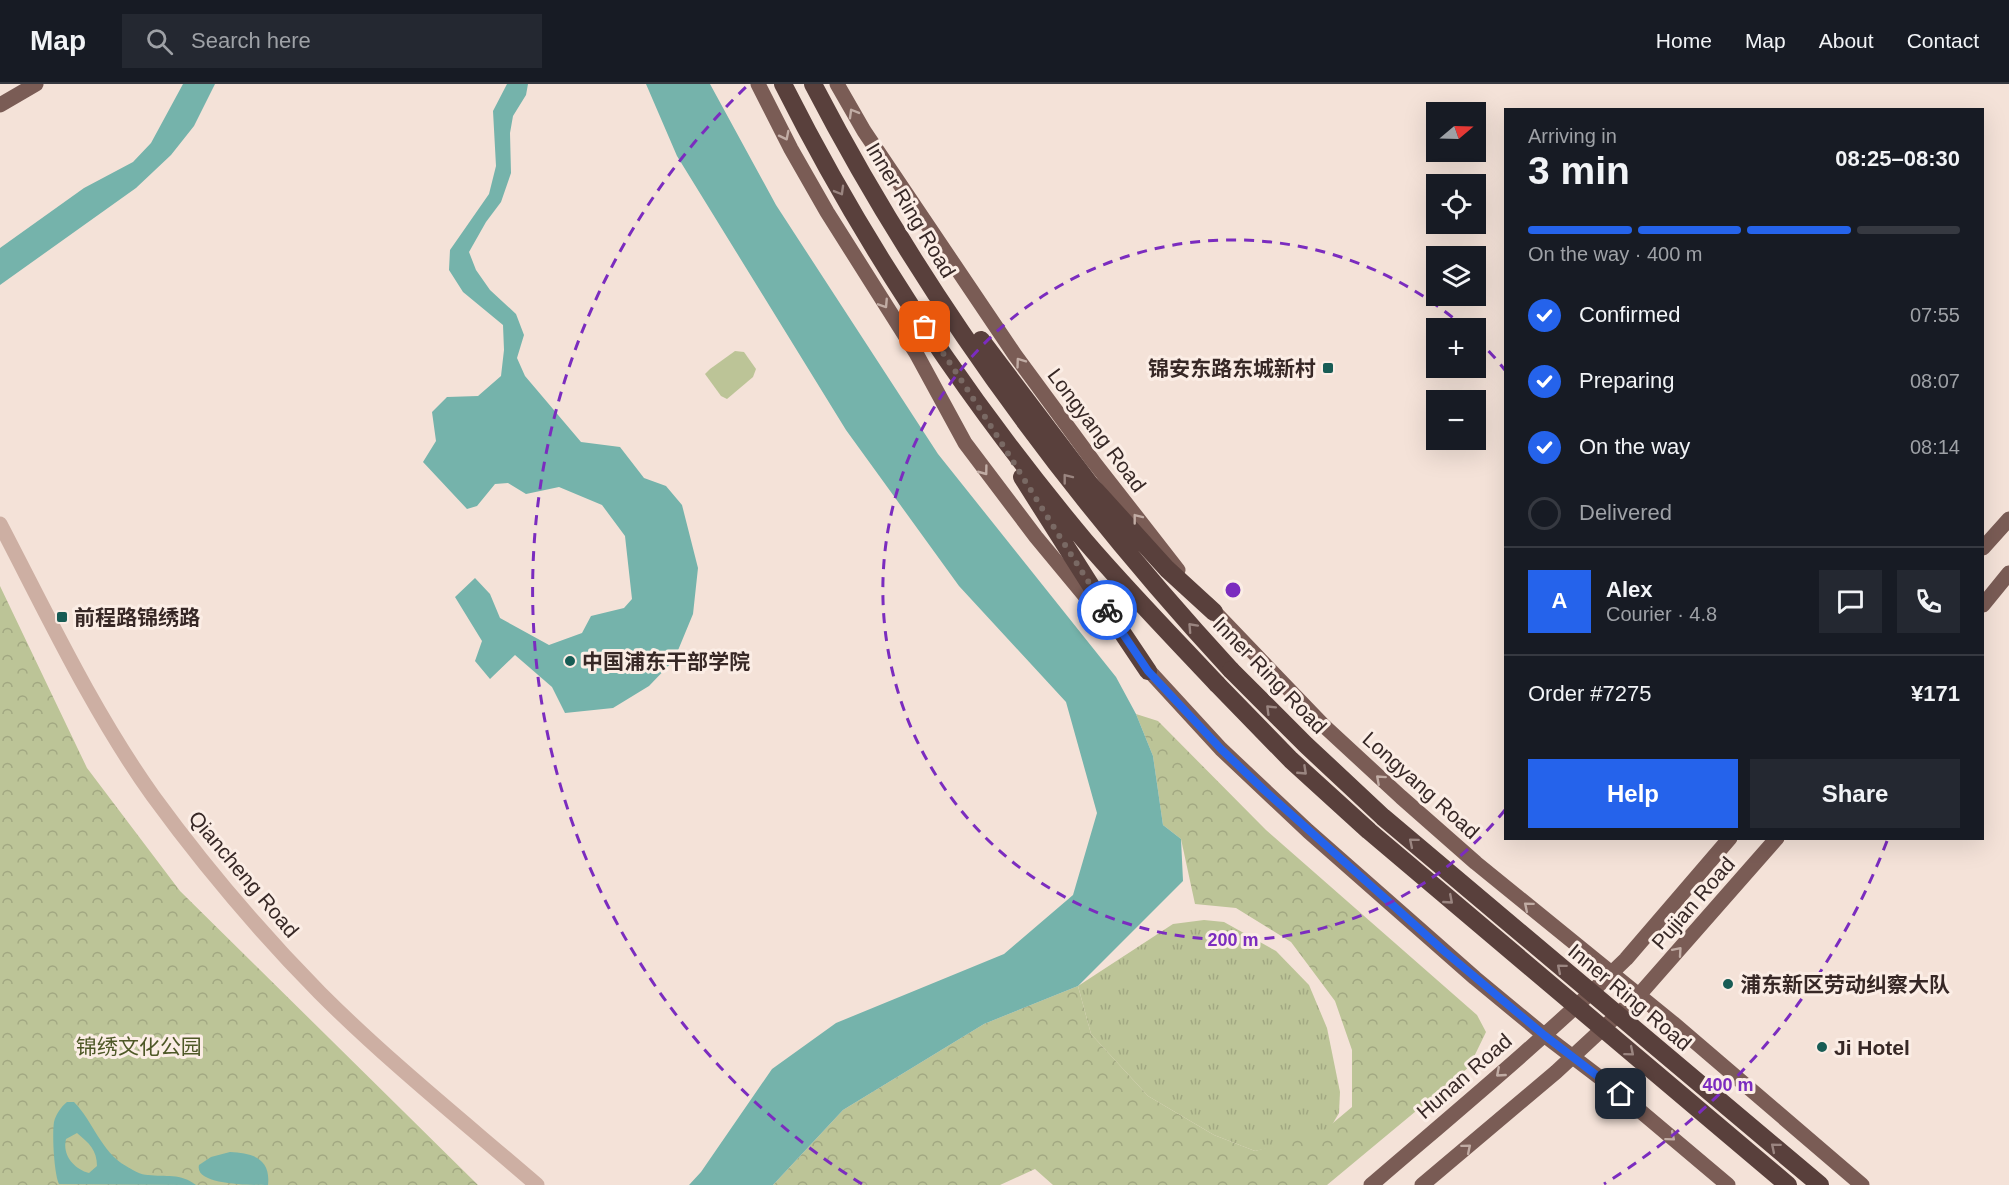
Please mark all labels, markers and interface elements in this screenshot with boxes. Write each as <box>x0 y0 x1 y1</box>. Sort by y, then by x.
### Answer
search box <box>122 14 542 68</box>
text: Map <box>30 25 86 56</box>
icon: search <box>143 25 176 58</box>
text: Search here <box>191 28 311 53</box>
text: Home <box>1656 29 1712 52</box>
text: Map <box>1745 29 1786 52</box>
text: About <box>1819 29 1874 52</box>
text: Contact <box>1907 29 1979 52</box>
north arrow <box>1426 102 1486 162</box>
map controls <box>1426 102 1486 450</box>
one-way arrow <box>849 109 861 119</box>
text: Arriving in <box>1528 125 1617 147</box>
one-way arrow <box>777 130 789 141</box>
street label: Inner Ring Road <box>862 139 960 281</box>
text: 08:25–08:30 <box>1835 146 1960 171</box>
text: 3 min <box>1528 149 1630 192</box>
button: locate <box>1426 174 1486 234</box>
one-way arrow <box>833 185 844 195</box>
text: On the way · 400 m <box>1528 243 1703 265</box>
button: layers <box>1426 246 1486 306</box>
one-way arrow <box>877 297 888 308</box>
icon: check <box>1528 299 1561 332</box>
pin <box>899 301 950 352</box>
text: Confirmed <box>1579 302 1680 327</box>
text: 07:55 <box>1910 304 1960 326</box>
icon: bag <box>908 310 941 343</box>
button: + <box>1426 318 1486 378</box>
place label: 锦安东路东城新村 <box>1148 357 1316 380</box>
one-way arrow <box>1016 358 1027 369</box>
marker: 锦安东路东城新村 <box>1321 361 1335 375</box>
street label: Longyang Road <box>1043 364 1151 496</box>
icon: check <box>1528 365 1561 398</box>
text: Preparing <box>1579 368 1674 393</box>
text: 08:07 <box>1910 370 1960 392</box>
button: − <box>1426 390 1486 450</box>
icon: check <box>1528 431 1561 464</box>
text: On the way <box>1579 434 1690 459</box>
text: 08:14 <box>1910 436 1960 458</box>
one-way arrow <box>977 464 988 475</box>
one-way arrow <box>1063 473 1074 484</box>
text: Delivered <box>1579 500 1672 525</box>
one-way arrow <box>1134 514 1145 525</box>
button: chat <box>1819 570 1882 633</box>
button: phone <box>1897 570 1960 633</box>
text: Alex <box>1606 577 1652 602</box>
courier <box>1077 580 1137 640</box>
centre of rings <box>1223 580 1243 600</box>
text: A <box>1552 588 1567 613</box>
icon: bike <box>1091 594 1124 627</box>
text: Courier · 4.8 <box>1606 603 1717 625</box>
place label: 前程路锦绣路 <box>74 606 200 629</box>
marker: 前程路锦绣路 <box>55 610 69 624</box>
street label: Inner Ring Road <box>1209 612 1331 738</box>
one-way arrow <box>1188 623 1199 634</box>
place label: 中国浦东干部学院 <box>582 650 750 673</box>
marker: 中国浦东干部学院 <box>563 654 577 668</box>
text: Order #7275 <box>1528 681 1652 706</box>
text: ¥171 <box>1911 681 1960 706</box>
one-way arrow <box>1266 706 1277 717</box>
street label: Longyang Road <box>1358 727 1484 843</box>
button: Help <box>1528 759 1738 828</box>
button: Share <box>1750 759 1960 828</box>
one-way arrow <box>1295 763 1306 774</box>
one-way arrow <box>1377 775 1387 786</box>
street label: Qiancheng Road <box>185 806 303 942</box>
one-way arrow <box>1409 838 1420 849</box>
street label: Pujian Road <box>1647 852 1739 954</box>
one-way arrow <box>1442 892 1453 903</box>
one-way arrow <box>1524 902 1535 913</box>
text: 200 m <box>1207 930 1259 950</box>
street label: Inner Ring Road <box>1564 939 1696 1055</box>
one-way arrow <box>1671 947 1682 958</box>
one-way arrow <box>1557 964 1568 975</box>
place label: 浦东新区劳动纠察大队 <box>1740 973 1950 996</box>
marker: 浦东新区劳动纠察大队 <box>1721 977 1735 991</box>
street label: Hunan Road <box>1412 1029 1516 1123</box>
park label: 锦绣文化公园 <box>76 1035 202 1058</box>
place label: Ji Hotel <box>1834 1036 1910 1059</box>
marker: Ji Hotel <box>1815 1040 1829 1054</box>
one-way arrow <box>1623 1045 1634 1056</box>
one-way arrow <box>1496 1066 1507 1077</box>
pin <box>1595 1068 1646 1119</box>
text: 400 m <box>1702 1075 1754 1095</box>
icon: home <box>1604 1077 1637 1110</box>
one-way arrow <box>1665 1130 1675 1141</box>
one-way arrow <box>1460 1144 1471 1155</box>
one-way arrow <box>1771 1144 1782 1155</box>

